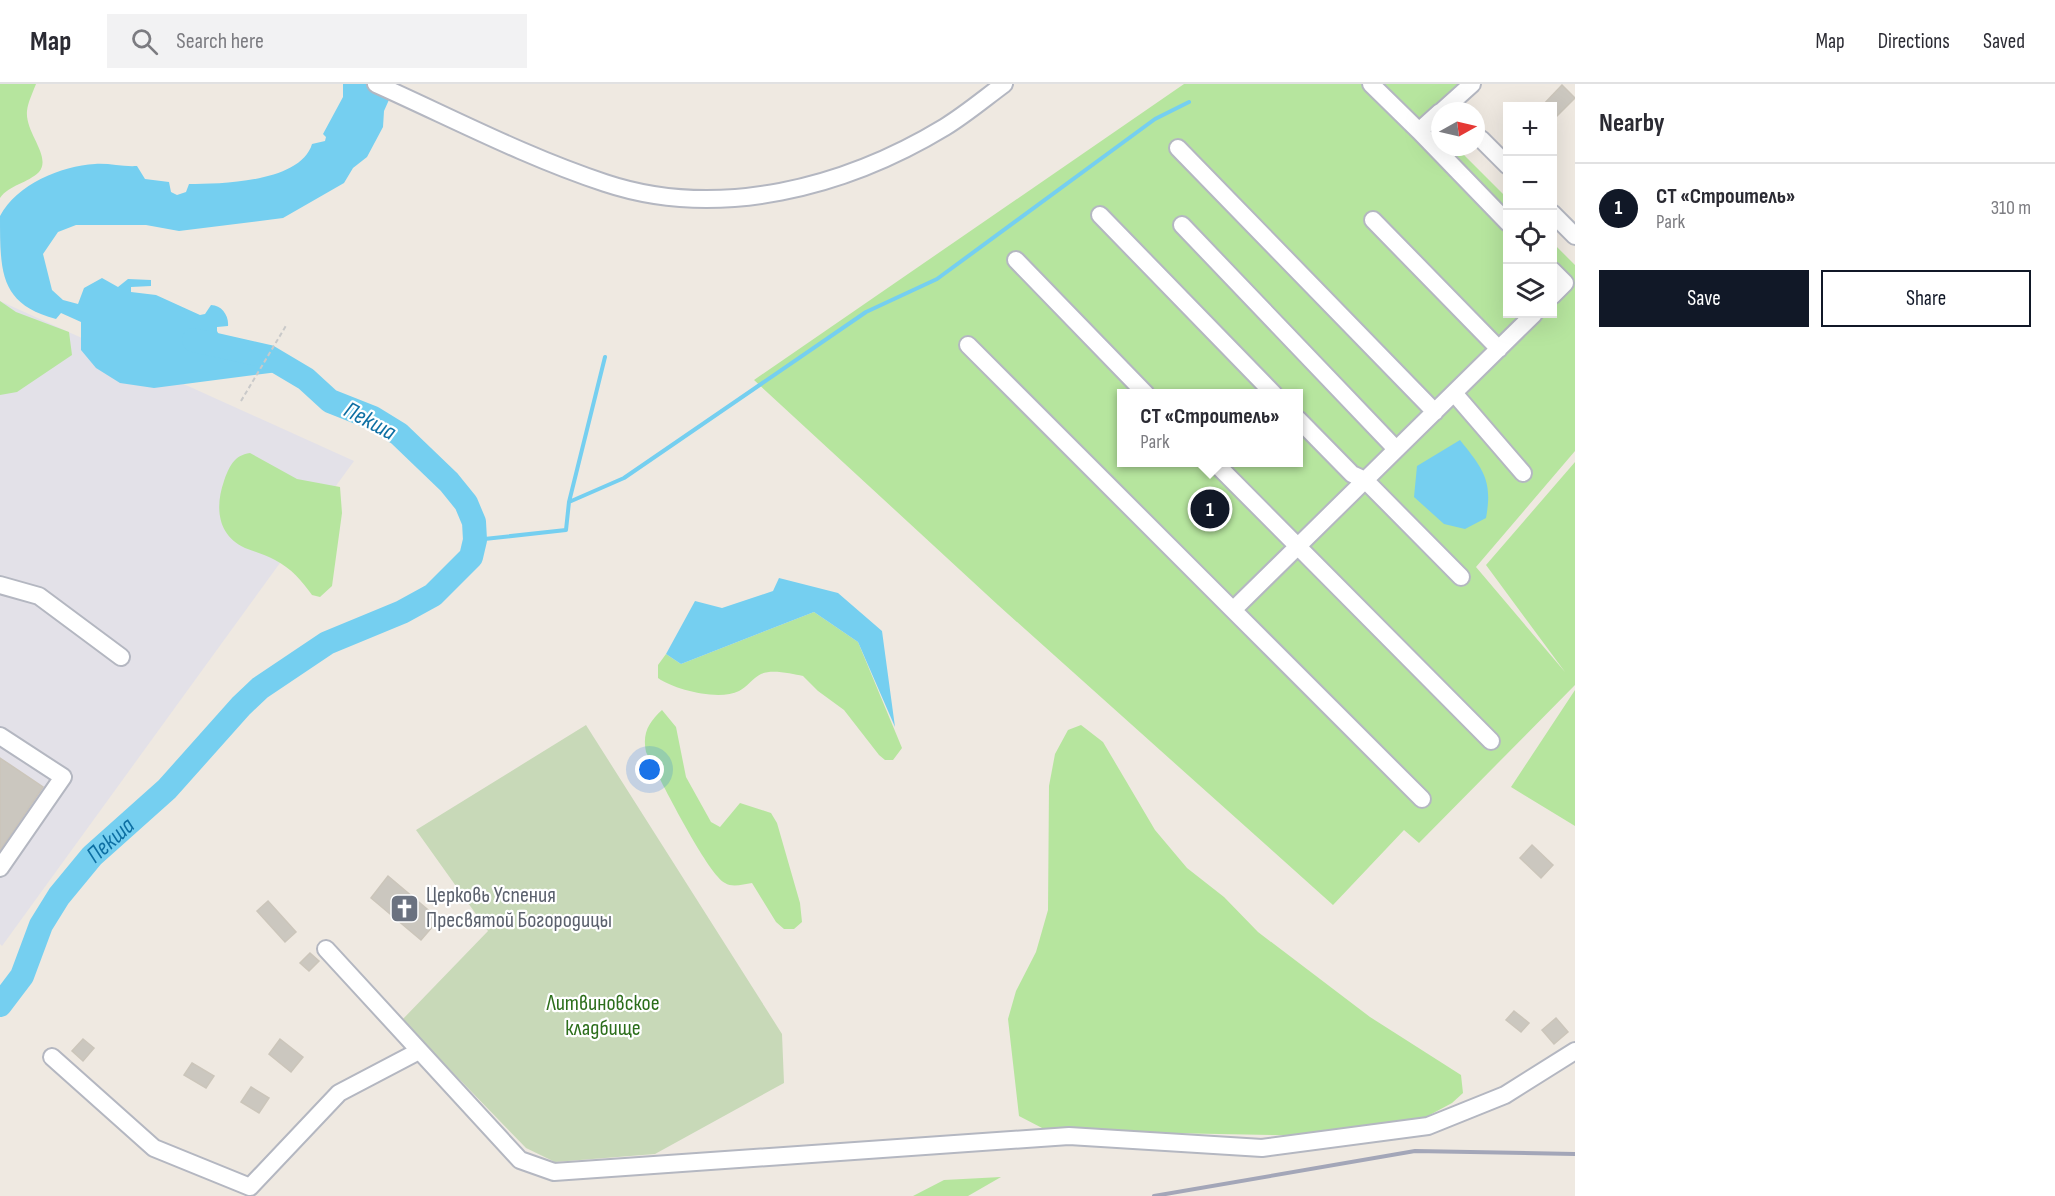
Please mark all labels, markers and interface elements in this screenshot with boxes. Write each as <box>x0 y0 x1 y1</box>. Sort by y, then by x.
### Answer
search box <box>107 14 527 68</box>
text: Map <box>30 25 71 58</box>
icon: search <box>128 25 161 58</box>
text: Search here <box>176 28 264 55</box>
text: Map <box>1815 29 1845 54</box>
text: Directions <box>1878 29 1950 54</box>
text: Saved <box>1983 29 2025 54</box>
north arrow <box>1431 102 1485 156</box>
map controls <box>1503 102 1557 318</box>
button: + <box>1503 102 1557 156</box>
text: Nearby <box>1599 108 1665 139</box>
button: − <box>1503 156 1557 210</box>
text: СТ «Строитель» <box>1656 183 1795 210</box>
text: 1 <box>1615 196 1622 220</box>
text: 310 m <box>1991 196 2031 220</box>
button: locate <box>1503 210 1557 264</box>
text: Park <box>1656 210 1685 234</box>
button: layers <box>1503 264 1557 318</box>
button: Save <box>1599 270 1809 327</box>
button: Share <box>1821 270 2031 327</box>
popup <box>1117 389 1303 467</box>
water label: Пекша <box>339 395 401 447</box>
text: СТ «Строитель» <box>1140 403 1280 430</box>
text: Park <box>1140 430 1170 454</box>
pin: 1 <box>1190 486 1230 532</box>
your location <box>635 755 664 784</box>
water label: Пекша <box>80 811 140 869</box>
place label: Церковь Успения Пресвятой Богородицы <box>426 882 612 934</box>
church icon: Церковь Успения Пресвятой Богородицы <box>389 892 421 924</box>
park label: Литвиновское кладбище <box>545 990 660 1042</box>

